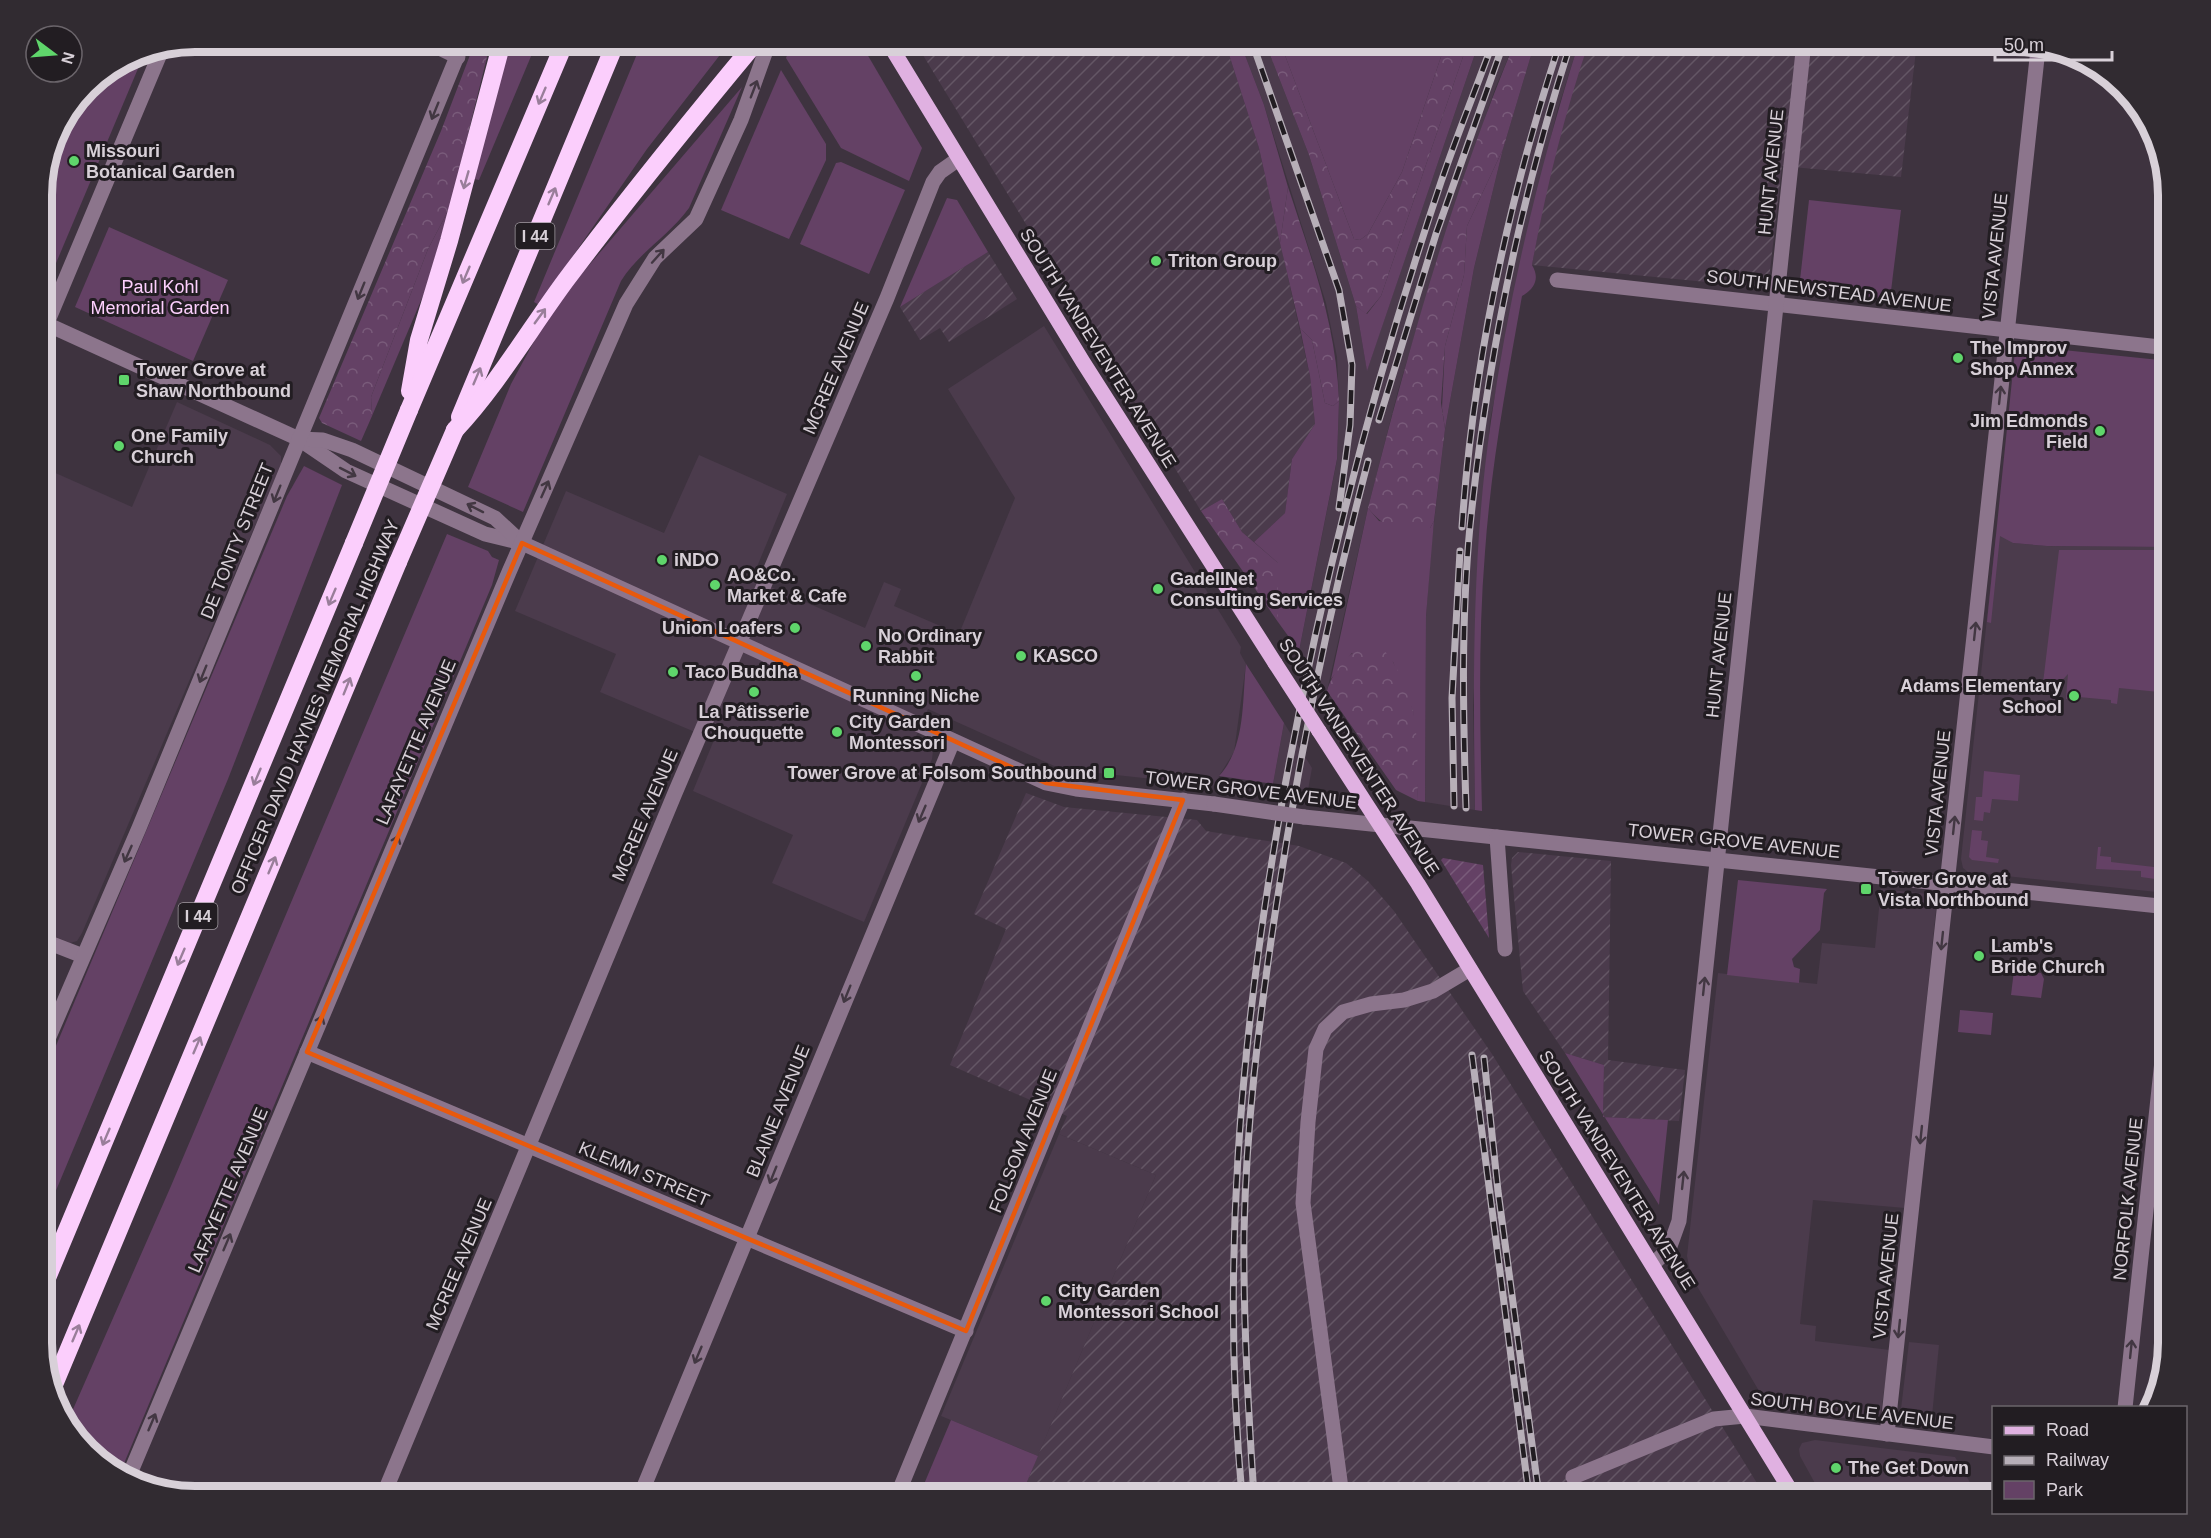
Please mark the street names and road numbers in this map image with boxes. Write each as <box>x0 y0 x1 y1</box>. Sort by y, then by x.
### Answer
street label: HUNT AVENUE <box>1754 108 1788 236</box>
street label: VISTA AVENUE <box>1978 192 2012 320</box>
road number: I 44 <box>516 223 554 249</box>
street label: SOUTH VANDEVENTER AVENUE <box>1016 225 1180 471</box>
street label: SOUTH NEWSTEAD AVENUE <box>1705 266 1953 316</box>
street label: MCREE AVENUE <box>799 299 873 437</box>
street label: DE TONTY STREET <box>197 460 277 622</box>
street label: OFFICER DAVID HAYNES MEMORIAL HIGHWAY <box>227 517 403 897</box>
street label: HUNT AVENUE <box>1702 591 1736 719</box>
street label: SOUTH VANDEVENTER AVENUE <box>1275 635 1443 879</box>
street label: LAFAYETTE AVENUE <box>372 656 460 828</box>
street label: VISTA AVENUE <box>1921 729 1955 857</box>
street label: MCREE AVENUE <box>608 746 682 884</box>
street label: TOWER GROVE AVENUE <box>1144 767 1358 813</box>
street label: TOWER GROVE AVENUE <box>1627 820 1841 862</box>
road number: I 44 <box>178 903 218 929</box>
street label: BLAINE AVENUE <box>742 1042 814 1180</box>
street label: SOUTH VANDEVENTER AVENUE <box>1535 1047 1699 1293</box>
street label: FOLSOM AVENUE <box>985 1066 1061 1216</box>
street label: LAFAYETTE AVENUE <box>184 1104 272 1276</box>
street label: NORFOLK AVENUE <box>2109 1117 2147 1281</box>
street label: KLEMM STREET <box>576 1137 712 1211</box>
street label: MCREE AVENUE <box>422 1195 496 1333</box>
street label: VISTA AVENUE <box>1869 1212 1903 1340</box>
street label: SOUTH BOYLE AVENUE <box>1749 1389 1955 1433</box>

